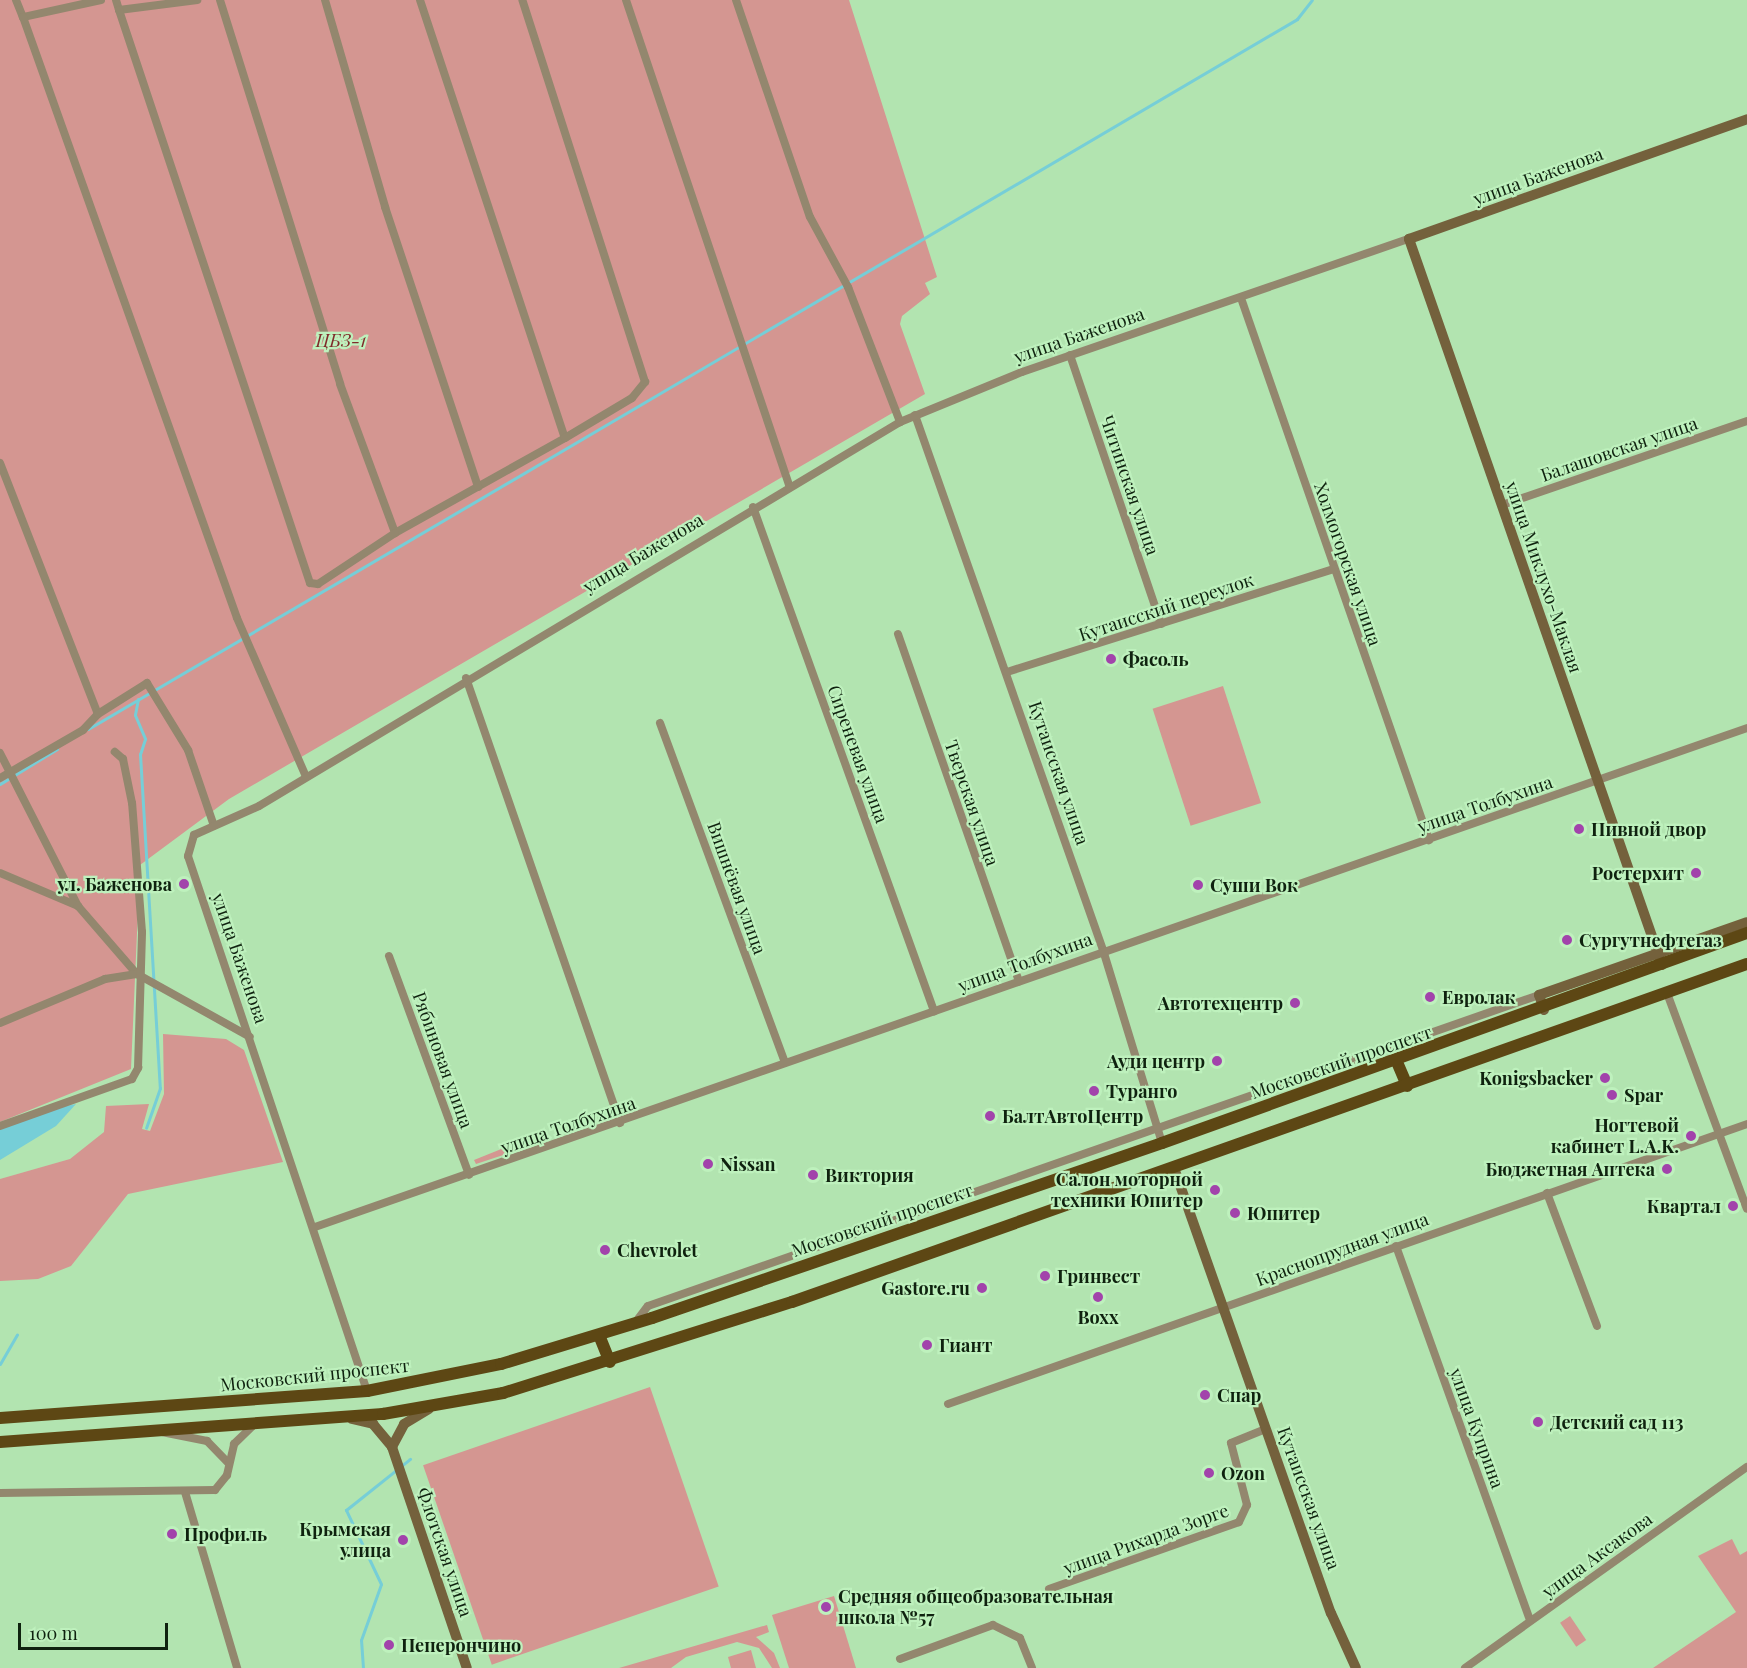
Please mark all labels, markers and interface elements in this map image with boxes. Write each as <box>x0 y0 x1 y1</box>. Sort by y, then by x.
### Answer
street label: улица Баженова <box>1470 143 1606 209</box>
street label: улица Баженова <box>1011 303 1147 367</box>
park label: ЦБЗ-1 <box>316 329 366 351</box>
street label: Читинская улица <box>1096 412 1164 558</box>
street label: Балашовская улица <box>1538 412 1700 486</box>
street label: улица Миклухо-Маклая <box>1501 478 1587 676</box>
street label: Холмогорская улица <box>1310 479 1386 649</box>
street label: улица Баженова <box>579 509 707 597</box>
street label: Кутаисский переулок <box>1076 569 1256 645</box>
place label: Фасоль <box>1123 648 1189 670</box>
marker: Фасоль <box>1104 652 1118 666</box>
street label: Сиреневая улица <box>823 682 893 826</box>
street label: Кутаисская улица <box>1024 698 1094 848</box>
street label: Тверская улица <box>940 737 1004 869</box>
street label: улица Толбухина <box>1415 771 1555 837</box>
place label: Пивной двор <box>1591 818 1706 840</box>
street label: Вишнёвая улица <box>703 819 771 957</box>
marker: Пивной двор <box>1572 822 1586 836</box>
place label: Ростерхит <box>1592 862 1684 884</box>
marker: Ростерхит <box>1689 866 1703 880</box>
place label: ул. Баженова <box>58 873 172 895</box>
place label: Суши Вок <box>1210 874 1298 896</box>
marker: ул. Баженова <box>177 877 191 891</box>
marker: Суши Вок <box>1191 878 1205 892</box>
street label: улица Баженова <box>208 890 272 1026</box>
street label: улица Толбухина <box>955 928 1095 996</box>
place label: Сургутнефтегаз <box>1579 929 1722 951</box>
marker: Сургутнефтегаз <box>1560 933 1574 947</box>
place label: Евролак <box>1442 986 1516 1008</box>
street label: Рябиновая улица <box>408 989 478 1131</box>
marker: Евролак <box>1423 990 1437 1004</box>
place label: Автотехцентр <box>1158 992 1283 1014</box>
marker: Автотехцентр <box>1288 996 1302 1010</box>
street label: Московский проспект <box>1248 1021 1434 1103</box>
place label: Ауди центр <box>1107 1050 1205 1072</box>
marker: Ауди центр <box>1210 1054 1224 1068</box>
place label: Konigsbacker <box>1479 1067 1593 1089</box>
marker: Konigsbacker <box>1598 1071 1612 1085</box>
place label: Туранго <box>1106 1080 1178 1102</box>
marker: Туранго <box>1087 1084 1101 1098</box>
place label: Spar <box>1624 1084 1663 1106</box>
marker: Spar <box>1605 1088 1619 1102</box>
street label: улица Толбухина <box>498 1092 638 1158</box>
place label: БалтАвтоЦентр <box>1002 1105 1143 1127</box>
marker: БалтАвтоЦентр <box>983 1109 997 1123</box>
place label: Ногтевой кабинет L.A.K. <box>1551 1115 1679 1158</box>
marker: Ногтевой кабинет L.A.K. <box>1684 1129 1698 1143</box>
place label: Nissan <box>720 1153 776 1175</box>
marker: Nissan <box>701 1157 715 1171</box>
place label: Бюджетная Аптека <box>1486 1158 1655 1180</box>
marker: Бюджетная Аптека <box>1660 1162 1674 1176</box>
place label: Виктория <box>825 1164 914 1186</box>
marker: Виктория <box>806 1168 820 1182</box>
place label: Салон моторной техники Юпитер <box>1051 1169 1203 1212</box>
street label: Московский проспект <box>789 1179 975 1261</box>
marker: Салон моторной техники Юпитер <box>1208 1183 1222 1197</box>
place label: Квартал <box>1647 1195 1721 1217</box>
marker: Квартал <box>1726 1199 1740 1213</box>
place label: Юпитер <box>1247 1202 1320 1224</box>
marker: Юпитер <box>1228 1206 1242 1220</box>
street label: Краснопрудная улица <box>1253 1208 1431 1290</box>
place label: Chevrolet <box>617 1239 698 1261</box>
marker: Chevrolet <box>598 1243 612 1257</box>
place label: Гринвест <box>1057 1265 1140 1287</box>
marker: Гринвест <box>1038 1269 1052 1283</box>
place label: Gastore.ru <box>881 1277 970 1299</box>
marker: Gastore.ru <box>975 1281 989 1295</box>
marker: Boxx <box>1091 1290 1105 1304</box>
place label: Boxx <box>1077 1306 1119 1328</box>
place label: Гиант <box>939 1334 992 1356</box>
marker: Гиант <box>920 1338 934 1352</box>
street label: Московский проспект <box>219 1354 411 1396</box>
street label: улица Куприна <box>1445 1365 1509 1491</box>
place label: Спар <box>1217 1384 1261 1406</box>
marker: Спар <box>1198 1388 1212 1402</box>
place label: Детский сад 113 <box>1550 1411 1683 1433</box>
marker: Детский сад 113 <box>1531 1415 1545 1429</box>
street label: Кутаисская улица <box>1273 1424 1345 1572</box>
place label: Ozon <box>1221 1462 1265 1484</box>
marker: Ozon <box>1202 1466 1216 1480</box>
street label: Флотская улица <box>413 1484 477 1620</box>
street label: улица Рихарда Зорге <box>1061 1499 1231 1579</box>
street label: улица Аксакова <box>1538 1508 1656 1602</box>
place label: Крымская улица <box>299 1519 391 1562</box>
place label: Профиль <box>184 1523 267 1545</box>
marker: Профиль <box>165 1527 179 1541</box>
marker: Крымская улица <box>396 1533 410 1547</box>
place label: Средняя общеобразовательная школа №57 <box>838 1586 1113 1628</box>
marker: Средняя общеобразовательная школа №57 <box>819 1600 833 1614</box>
scale bar <box>21 1611 171 1649</box>
text: 100 m <box>29 1621 78 1645</box>
place label: Пеперончино <box>401 1634 521 1656</box>
marker: Пеперончино <box>382 1638 396 1652</box>

